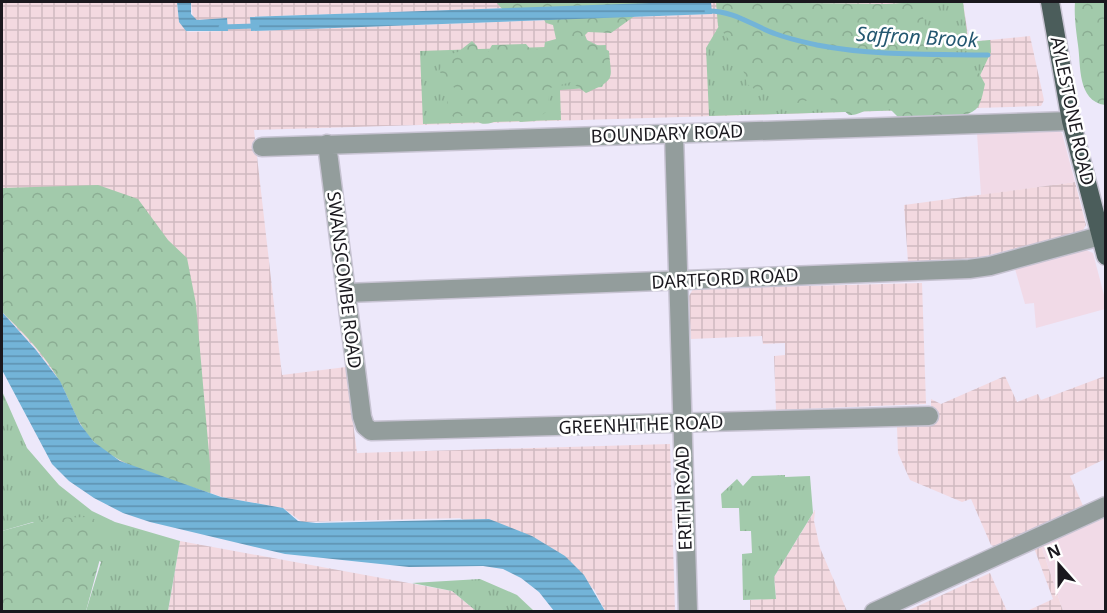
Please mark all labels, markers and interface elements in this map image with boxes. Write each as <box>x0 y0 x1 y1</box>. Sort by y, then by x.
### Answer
water label: Saffron Brook <box>855 20 980 53</box>
street label: AYLESTONE ROAD <box>1045 34 1100 187</box>
street label: BOUNDARY ROAD <box>590 118 744 148</box>
street label: SWANSCOMBE ROAD <box>322 190 368 370</box>
street label: DARTFORD ROAD <box>651 262 799 294</box>
street label: GREENHITHE ROAD <box>558 409 724 439</box>
street label: ERITH ROAD <box>669 445 697 551</box>
north arrow <box>1029 535 1089 595</box>
text: N <box>1044 538 1064 564</box>

